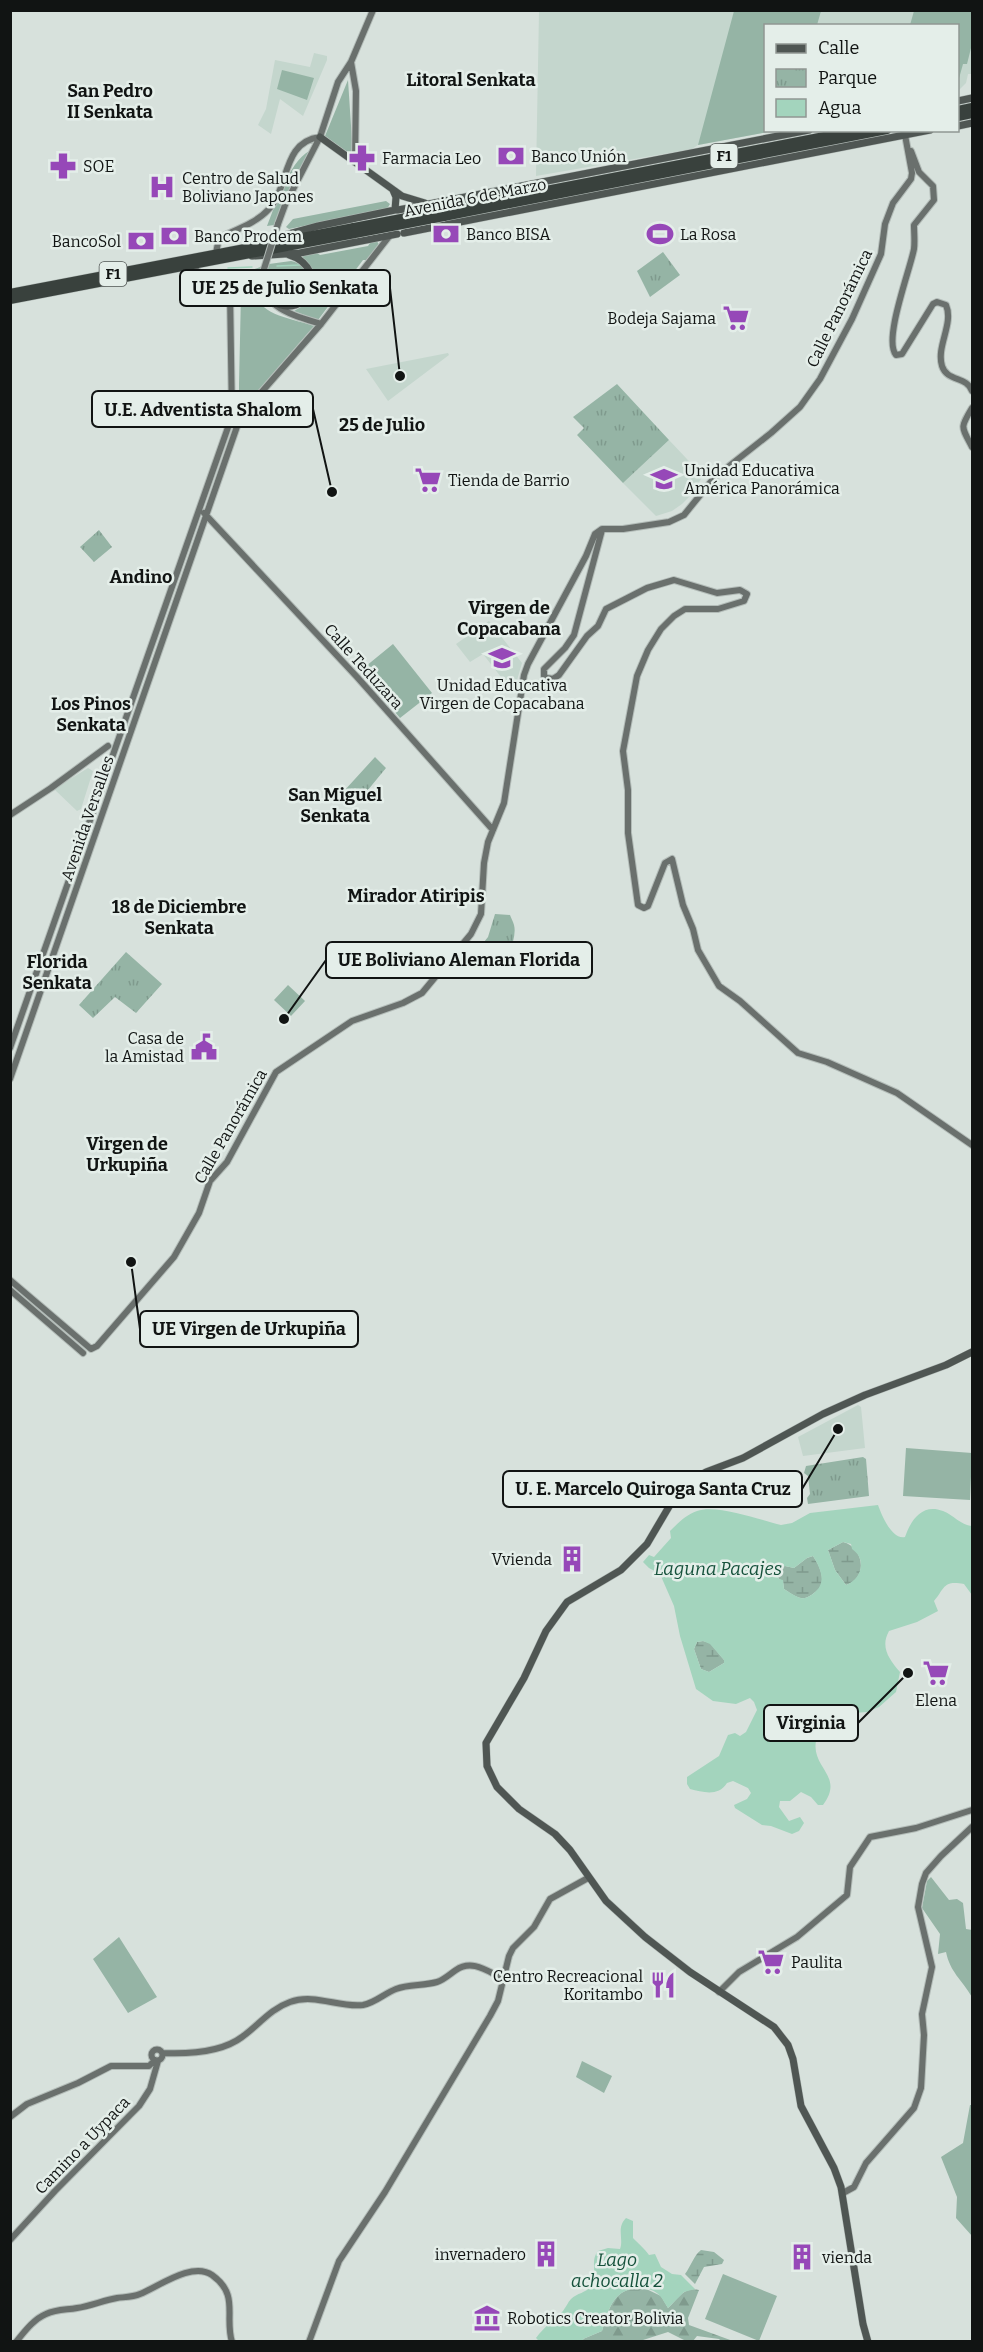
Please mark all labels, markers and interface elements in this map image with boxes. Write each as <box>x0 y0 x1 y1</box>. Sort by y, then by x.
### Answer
legend <box>764 24 959 132</box>
text: Calle <box>818 37 859 59</box>
text: Parque <box>818 67 877 89</box>
district label: Litoral Senkata <box>406 69 536 91</box>
district label: San Pedro II Senkata <box>67 80 153 123</box>
text: Agua <box>818 97 862 119</box>
bank icon: Banco Unión <box>496 141 526 171</box>
pharmacy icon: Farmacia Leo <box>347 143 377 173</box>
road number: F1 <box>710 144 738 168</box>
place label: Banco Unión <box>531 147 626 166</box>
place label: Farmacia Leo <box>382 149 481 168</box>
pharmacy icon: SOE <box>48 151 78 181</box>
place label: SOE <box>83 157 114 176</box>
place label: Centro de Salud Boliviano Japones <box>182 169 314 206</box>
hospital icon: Centro de Salud Boliviano Japones <box>147 172 177 202</box>
street label: Avenida 6 de Marzo <box>402 174 548 221</box>
bank icon: Banco BISA <box>431 219 461 249</box>
sports icon: La Rosa <box>645 219 675 249</box>
bank icon: Banco Prodem <box>159 221 189 251</box>
place label: Banco BISA <box>466 225 551 244</box>
place label: La Rosa <box>680 225 737 244</box>
bank icon: BancoSol <box>126 226 156 256</box>
place label: Banco Prodem <box>194 227 302 246</box>
place label: BancoSol <box>52 232 121 251</box>
street label: Calle Panorámica <box>803 246 876 370</box>
road number: F1 <box>100 262 126 286</box>
callout: UE 25 de Julio Senkata <box>180 270 390 306</box>
text: UE 25 de Julio Senkata <box>192 277 378 299</box>
supermarket icon: Bodeja Sajama <box>721 303 751 333</box>
place label: Bodeja Sajama <box>607 309 716 328</box>
callout: U.E. Adventista Shalom <box>92 391 313 427</box>
text: U.E. Adventista Shalom <box>104 399 302 421</box>
district label: 25 de Julio <box>339 414 425 436</box>
place label: Unidad Educativa América Panorámica <box>684 461 840 498</box>
school or university icon: Unidad Educativa América Panorámica <box>649 464 679 494</box>
supermarket icon: Tienda de Barrio <box>413 465 443 495</box>
place label: Tienda de Barrio <box>448 471 570 490</box>
district label: Andino <box>110 566 172 588</box>
district label: Virgen de Copacabana <box>457 597 561 640</box>
street label: Calle Teduzara <box>320 620 407 713</box>
school or university icon: Unidad Educativa Virgen de Copacabana <box>487 643 517 673</box>
place label: Unidad Educativa Virgen de Copacabana <box>419 676 585 713</box>
district label: Los Pinos Senkata <box>51 693 131 736</box>
street label: Avenida Versalles <box>57 753 118 883</box>
district label: San Miguel Senkata <box>288 784 382 827</box>
district label: Mirador Atiripis <box>347 885 485 907</box>
district label: 18 de Diciembre Senkata <box>112 896 246 939</box>
callout: UE Boliviano Aleman Florida <box>326 942 592 978</box>
text: UE Boliviano Aleman Florida <box>338 949 580 971</box>
district label: Florida Senkata <box>22 951 92 994</box>
place label: Casa de la Amistad <box>105 1029 184 1066</box>
public building icon: Casa de la Amistad <box>189 1032 219 1062</box>
street label: Calle Panorámica <box>190 1065 271 1187</box>
district label: Virgen de Urkupiña <box>86 1133 168 1176</box>
callout: UE Virgen de Urkupiña <box>140 1311 358 1347</box>
text: UE Virgen de Urkupiña <box>152 1318 346 1340</box>
callout: U. E. Marcelo Quiroga Santa Cruz <box>503 1471 802 1507</box>
text: U. E. Marcelo Quiroga Santa Cruz <box>515 1478 791 1500</box>
building icon: Vvienda <box>557 1544 587 1574</box>
place label: Vvienda <box>491 1550 552 1569</box>
water label: Laguna Pacajes <box>654 1558 782 1580</box>
supermarket icon: Elena <box>921 1658 951 1688</box>
place label: Elena <box>915 1691 957 1710</box>
callout: Virginia <box>764 1705 858 1741</box>
text: Virginia <box>776 1712 846 1734</box>
supermarket icon: Paulita <box>756 1947 786 1977</box>
place label: Paulita <box>791 1953 843 1972</box>
place label: Centro Recreacional Koritambo <box>493 1967 643 2004</box>
restaurant icon: Centro Recreacional Koritambo <box>648 1970 678 2000</box>
street label: Camino a Uypaca <box>31 2092 134 2198</box>
building icon: invernadero <box>531 2239 561 2269</box>
building icon: vienda <box>787 2242 817 2272</box>
place label: invernadero <box>435 2245 526 2264</box>
place label: vienda <box>821 2248 872 2267</box>
water label: Lago achocalla 2 <box>571 2249 663 2292</box>
museum icon: Robotics Creator Bolivia <box>472 2303 502 2333</box>
place label: Robotics Creator Bolivia <box>507 2309 684 2328</box>

